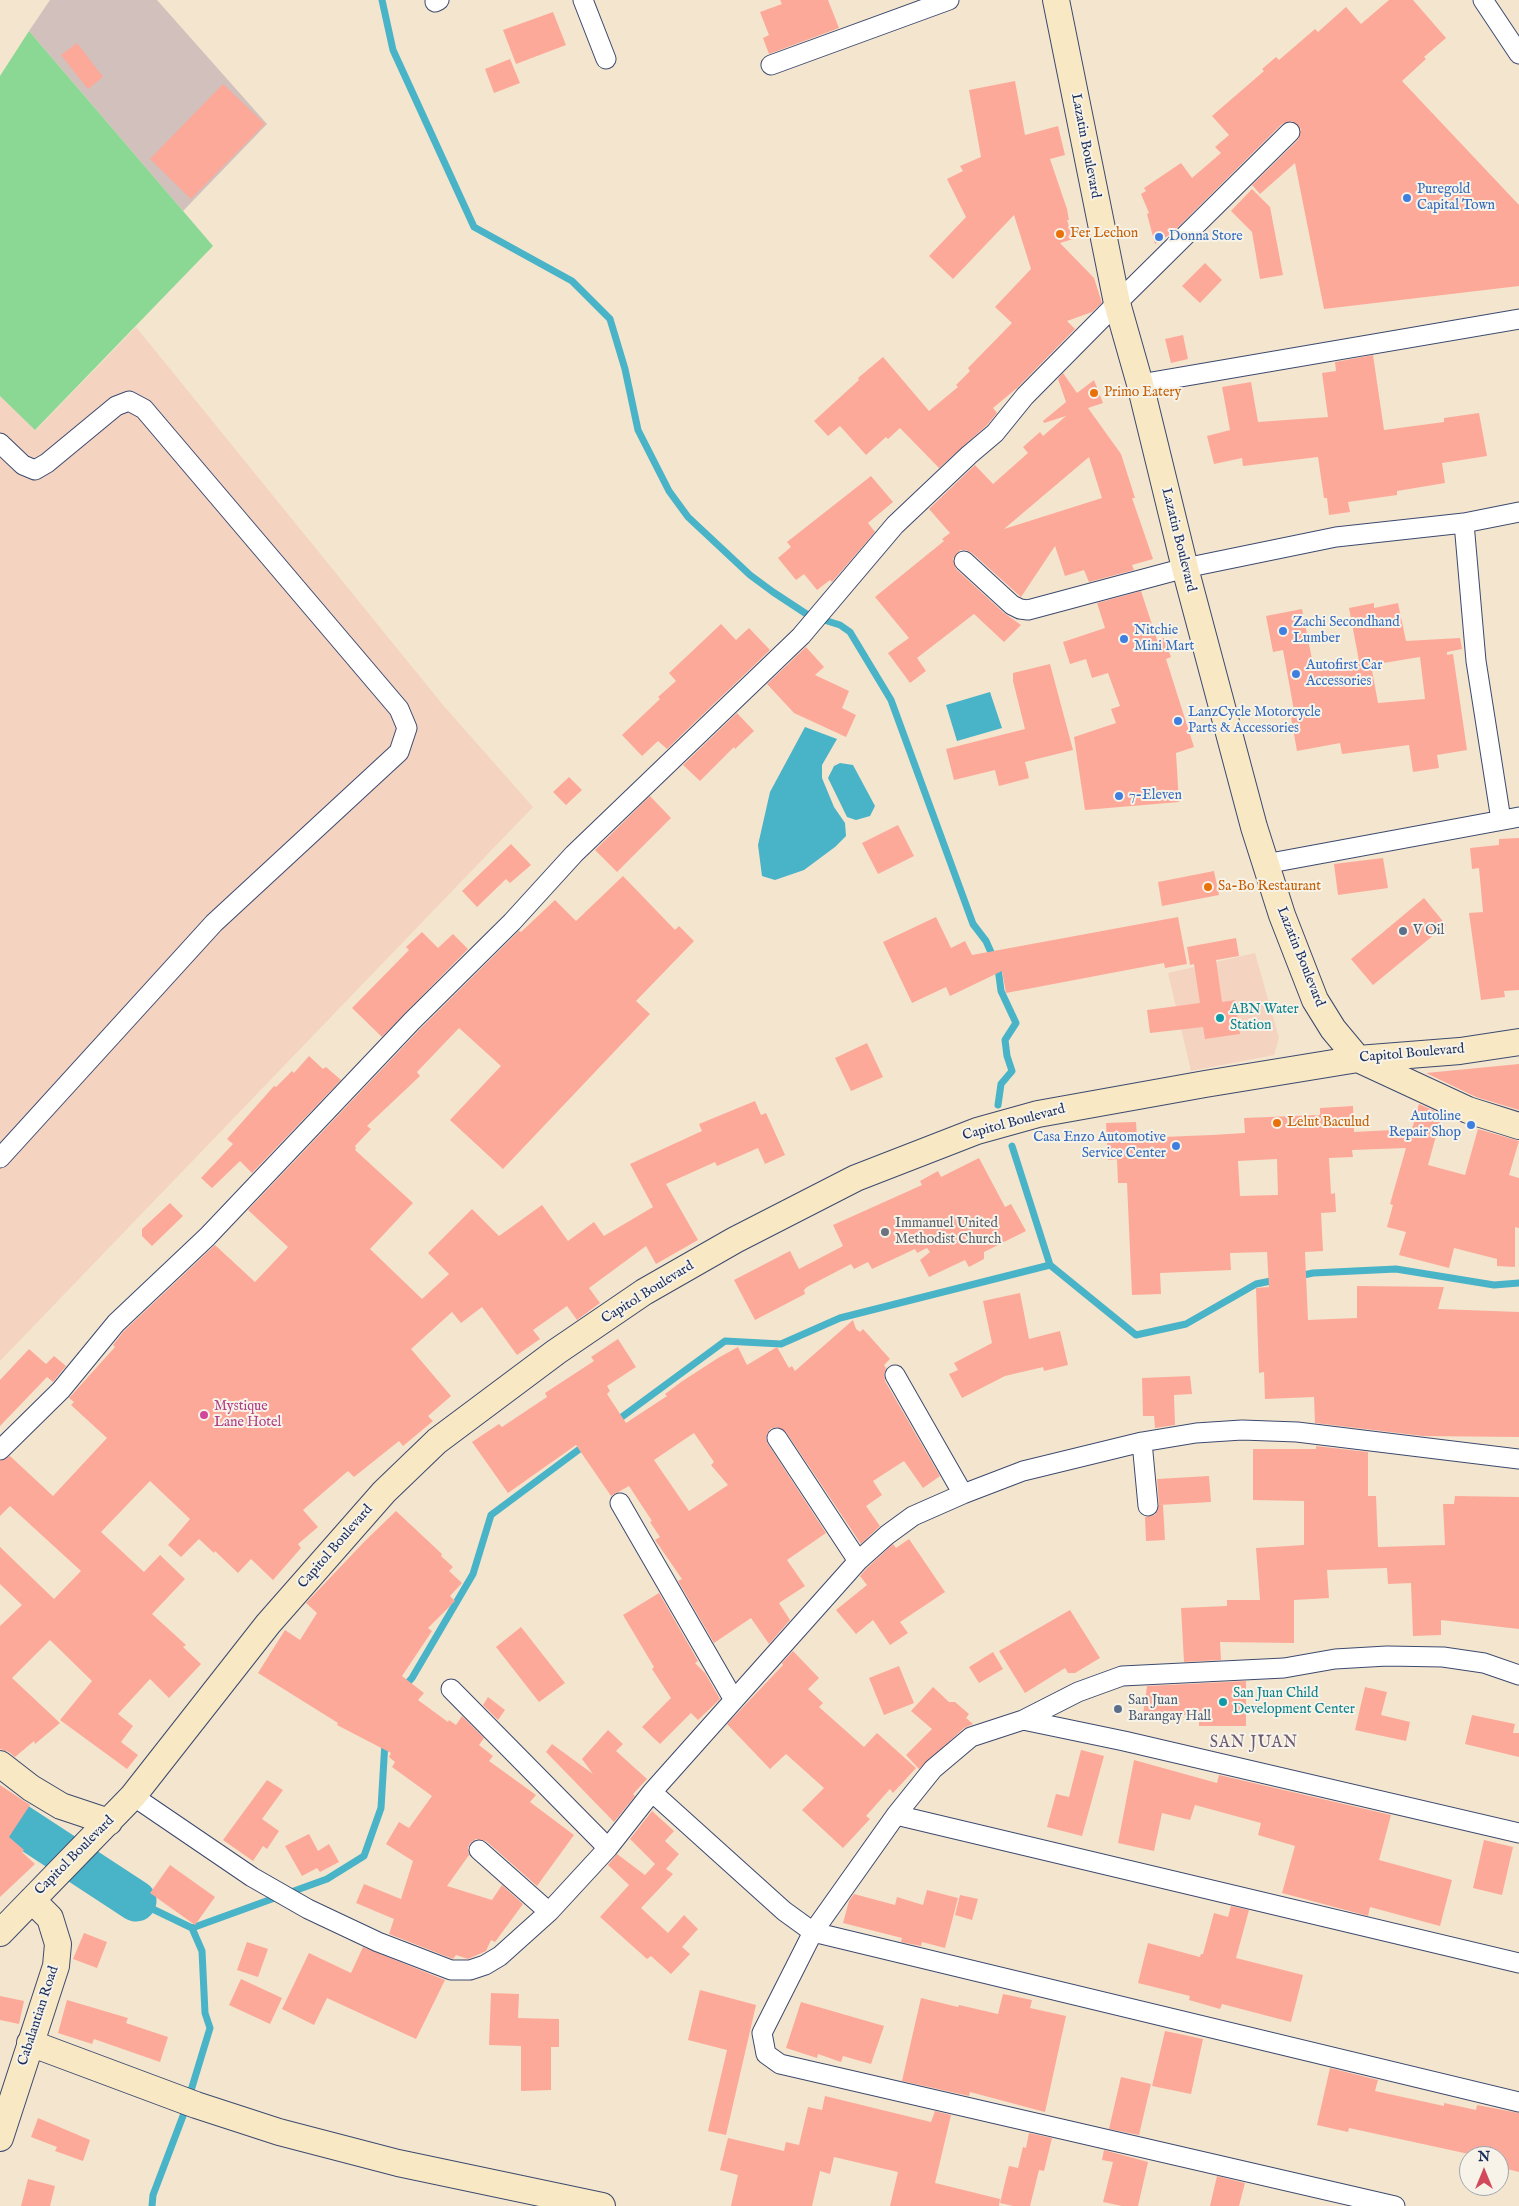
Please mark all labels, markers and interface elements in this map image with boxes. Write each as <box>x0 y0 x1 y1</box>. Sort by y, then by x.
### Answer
street label: Lazatin Boulevard <box>1067 92 1103 200</box>
place label: Puregold Capital Town <box>1417 182 1495 214</box>
marker: Puregold Capital Town <box>1401 192 1413 204</box>
place label: Fer Lechon <box>1070 226 1138 242</box>
marker: Fer Lechon <box>1054 228 1066 240</box>
place label: Donna Store <box>1169 229 1243 245</box>
marker: Donna Store <box>1153 231 1165 243</box>
place label: Primo Eatery <box>1104 385 1181 401</box>
marker: Primo Eatery <box>1088 387 1100 399</box>
street label: Lazatin Boulevard <box>1157 486 1199 594</box>
place label: Zachi Secondhand Lumber <box>1293 615 1400 648</box>
place label: Nitchie Mini Mart <box>1134 623 1194 656</box>
marker: Zachi Secondhand Lumber <box>1277 625 1289 637</box>
marker: Nitchie Mini Mart <box>1118 633 1130 645</box>
place label: Autofirst Car Accessories <box>1306 658 1382 690</box>
marker: Autofirst Car Accessories <box>1290 668 1302 680</box>
place label: LanzCycle Motorcycle Parts & Accessories <box>1188 705 1321 738</box>
marker: LanzCycle Motorcycle Parts & Accessories <box>1172 715 1184 727</box>
place label: 7-Eleven <box>1129 788 1182 804</box>
marker: 7-Eleven <box>1113 790 1125 802</box>
place label: Sa-Bo Restaurant <box>1218 879 1321 895</box>
marker: Sa-Bo Restaurant <box>1202 881 1214 893</box>
street label: Lazatin Boulevard <box>1272 904 1328 1010</box>
place label: V Oil <box>1413 923 1444 939</box>
marker: V Oil <box>1397 925 1409 937</box>
place label: ABN Water Station <box>1230 1002 1299 1034</box>
marker: ABN Water Station <box>1214 1012 1226 1024</box>
street label: Capitol Boulevard <box>1359 1041 1465 1067</box>
street label: Capitol Boulevard <box>961 1101 1067 1145</box>
place label: Autoline Repair Shop <box>1389 1109 1461 1142</box>
place label: Lelut Baculud <box>1287 1115 1369 1131</box>
marker: Lelut Baculud <box>1271 1117 1283 1129</box>
marker: Autoline Repair Shop <box>1465 1119 1477 1131</box>
place label: Casa Enzo Automotive Service Center <box>1033 1130 1166 1162</box>
marker: Casa Enzo Automotive Service Center <box>1170 1140 1182 1152</box>
place label: Immanuel United Methodist Church <box>895 1216 1001 1248</box>
marker: Immanuel United Methodist Church <box>879 1226 891 1238</box>
street label: Capitol Boulevard <box>599 1258 697 1328</box>
place label: Mystique Lane Hotel <box>214 1399 281 1431</box>
marker: Mystique Lane Hotel <box>198 1409 210 1421</box>
street label: Capitol Boulevard <box>295 1502 377 1592</box>
place label: San Juan Child Development Center <box>1233 1686 1355 1718</box>
place label: San Juan Barangay Hall <box>1128 1693 1211 1725</box>
marker: San Juan Child Development Center <box>1217 1696 1229 1708</box>
marker: San Juan Barangay Hall <box>1112 1703 1124 1715</box>
district label: SAN JUAN <box>1209 1734 1299 1754</box>
street label: Capitol Boulevard <box>32 1813 118 1899</box>
street label: Cabalantian Road <box>15 1964 63 2068</box>
north arrow <box>1459 2146 1509 2196</box>
text: N <box>1478 2148 1490 2166</box>

